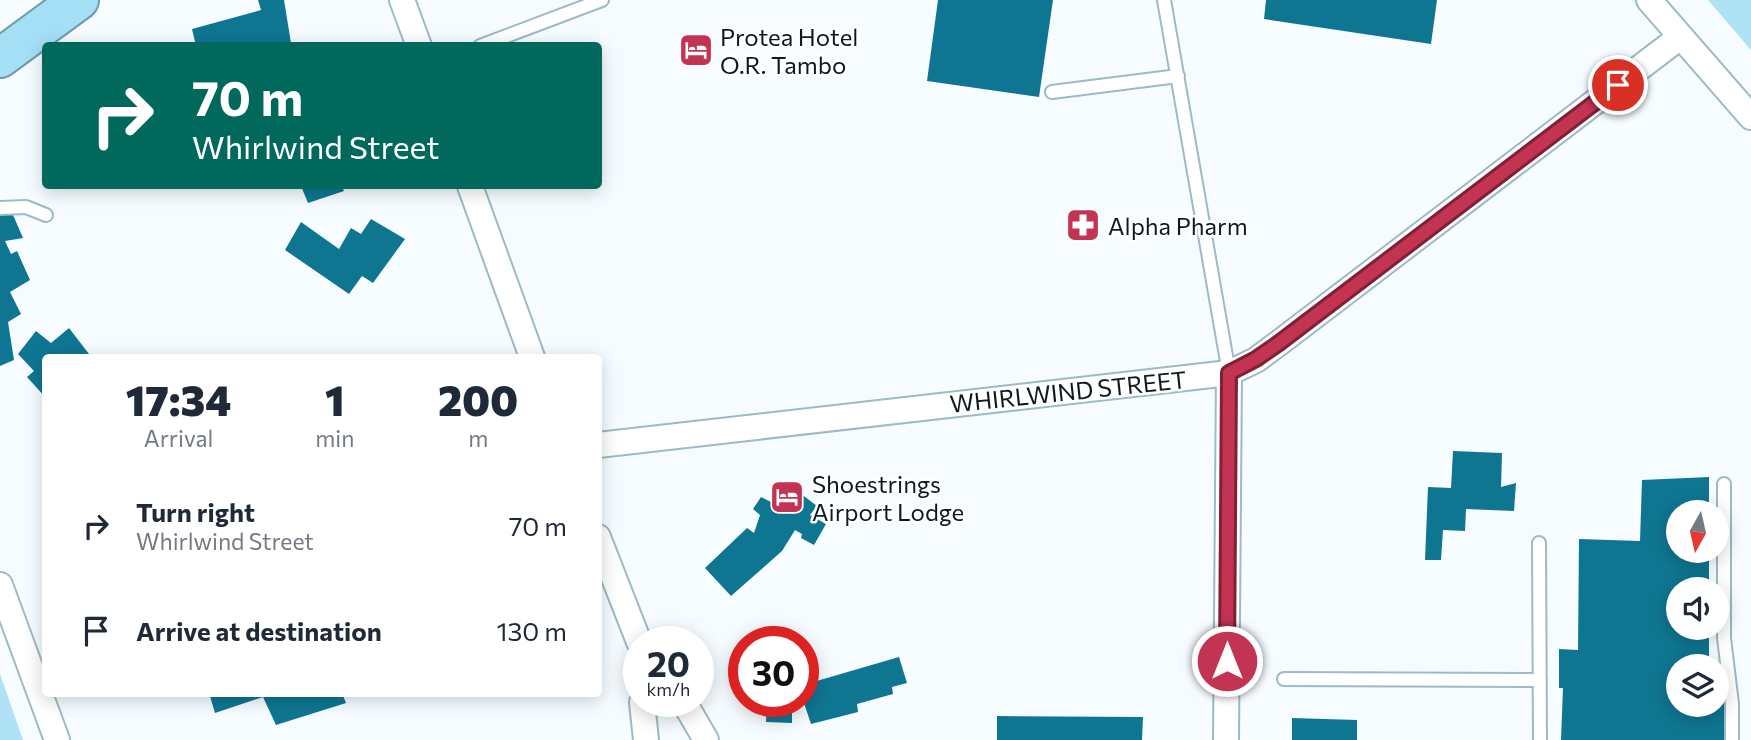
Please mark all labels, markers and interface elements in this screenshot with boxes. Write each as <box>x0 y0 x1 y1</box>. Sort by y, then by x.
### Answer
place label: Protea Hotel O.R. Tambo <box>720 22 858 79</box>
hotel icon: Protea Hotel O.R. Tambo <box>677 31 715 69</box>
pin <box>1588 55 1648 115</box>
text: 70 m <box>192 66 303 126</box>
icon: arrive <box>1599 66 1637 104</box>
icon: right <box>77 70 168 161</box>
text: Whirlwind Street <box>192 126 439 166</box>
pharmacy icon: Alpha Pharm <box>1064 206 1102 244</box>
place label: Alpha Pharm <box>1108 211 1248 240</box>
street label: WHIRLWIND STREET <box>948 364 1188 418</box>
text: 17:34 <box>126 373 231 425</box>
text: 1 <box>325 373 345 425</box>
text: 200 <box>438 373 518 425</box>
text: Arrival <box>144 424 213 452</box>
text: min <box>315 424 354 452</box>
text: m <box>468 424 488 452</box>
place label: Shoestrings Airport Lodge <box>812 469 964 526</box>
hotel icon: Shoestrings Airport Lodge <box>768 478 806 516</box>
text: Turn right <box>136 496 255 527</box>
north arrow <box>1666 500 1729 564</box>
map controls <box>1666 500 1729 717</box>
icon: right <box>77 507 115 545</box>
text: 70 m <box>509 510 567 541</box>
text: Whirlwind Street <box>136 527 314 555</box>
button: sound <box>1666 577 1729 640</box>
icon: arrive <box>77 612 115 650</box>
text: Arrive at destination <box>136 615 382 646</box>
text: 130 m <box>496 615 567 646</box>
position arrow <box>1190 624 1264 698</box>
speed limit sign: 30 <box>728 626 819 717</box>
text: 20 <box>647 641 690 684</box>
button: layers <box>1666 654 1729 717</box>
text: km/h <box>647 678 690 700</box>

